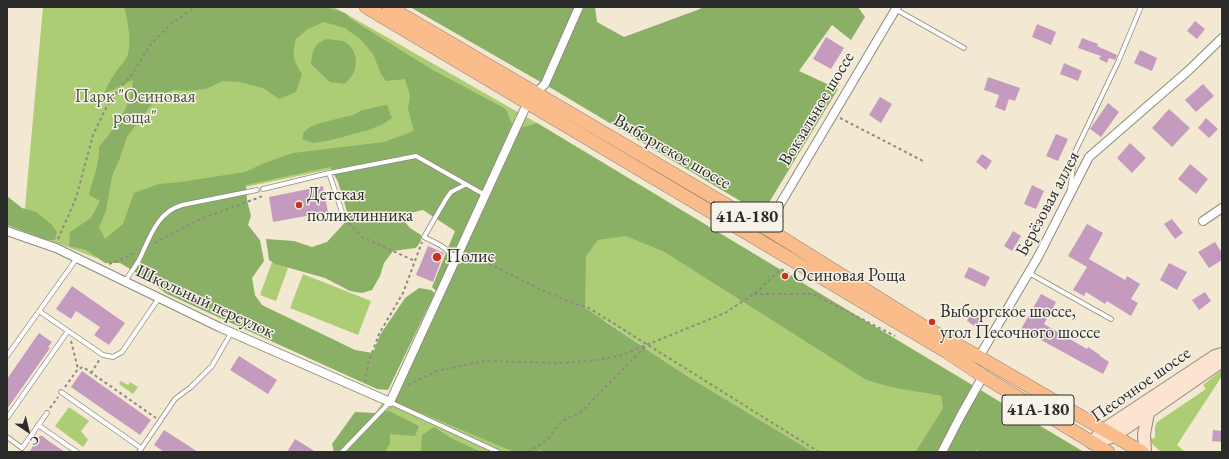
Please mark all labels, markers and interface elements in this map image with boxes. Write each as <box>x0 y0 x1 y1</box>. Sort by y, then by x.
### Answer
street label: Вокзальное шоссе <box>775 48 859 170</box>
park label: Парк "Осиновая роща" <box>74 86 196 128</box>
street label: Выборгское шоссе <box>610 110 734 194</box>
street label: Берёзовая аллея <box>1011 148 1085 260</box>
place label: Детская поликлинника <box>307 184 413 226</box>
marker: Детская поликлинника <box>294 200 304 210</box>
road number: 41А-180 <box>711 202 783 232</box>
place label: Полис <box>446 246 495 268</box>
marker: Полис <box>431 251 443 263</box>
street label: Школьный переулок <box>132 260 278 344</box>
place label: Осиновая Роща <box>793 265 906 287</box>
marker: Осиновая Роща <box>780 271 790 281</box>
place label: Выборгское шоссе, угол Песочного шоссе <box>940 301 1100 344</box>
marker: Выборгское шоссе, угол Песочного шоссе <box>927 317 937 327</box>
street label: Песочное шоссе <box>1087 343 1195 427</box>
road number: 41А-180 <box>1002 395 1074 425</box>
north arrow <box>8 411 48 451</box>
text: С <box>28 433 42 449</box>

